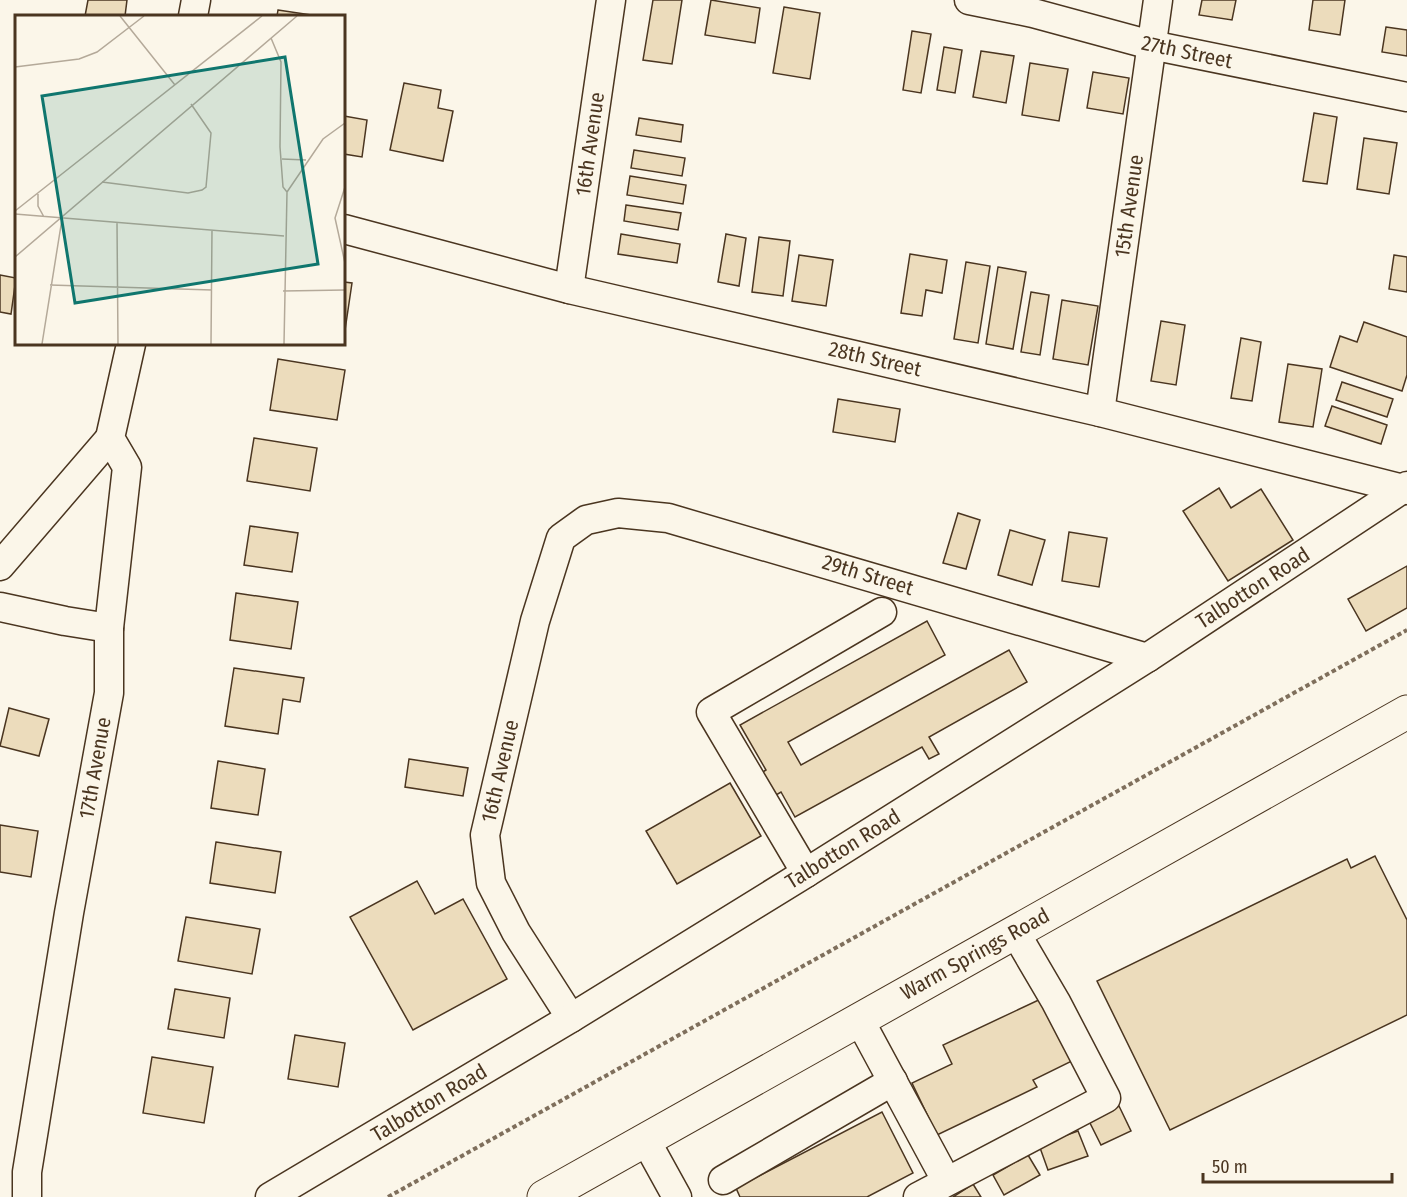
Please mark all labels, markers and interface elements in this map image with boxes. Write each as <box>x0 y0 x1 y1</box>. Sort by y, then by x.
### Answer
inset map <box>15 15 345 345</box>
street label: 27th Street <box>1139 30 1235 74</box>
street label: 16th Avenue <box>570 90 610 198</box>
street label: 15th Avenue <box>1109 153 1149 259</box>
street label: 28th Street <box>826 336 924 382</box>
street label: Talbotton Road <box>1191 542 1315 634</box>
street label: 29th Street <box>819 549 917 601</box>
street label: 17th Avenue <box>73 715 117 821</box>
street label: 16th Avenue <box>476 717 524 825</box>
street label: Talbotton Road <box>781 803 905 895</box>
street label: Warm Springs Road <box>896 902 1054 1006</box>
street label: Talbotton Road <box>366 1058 492 1148</box>
scale bar <box>1203 1146 1392 1184</box>
text: 50 m <box>1212 1156 1248 1178</box>

